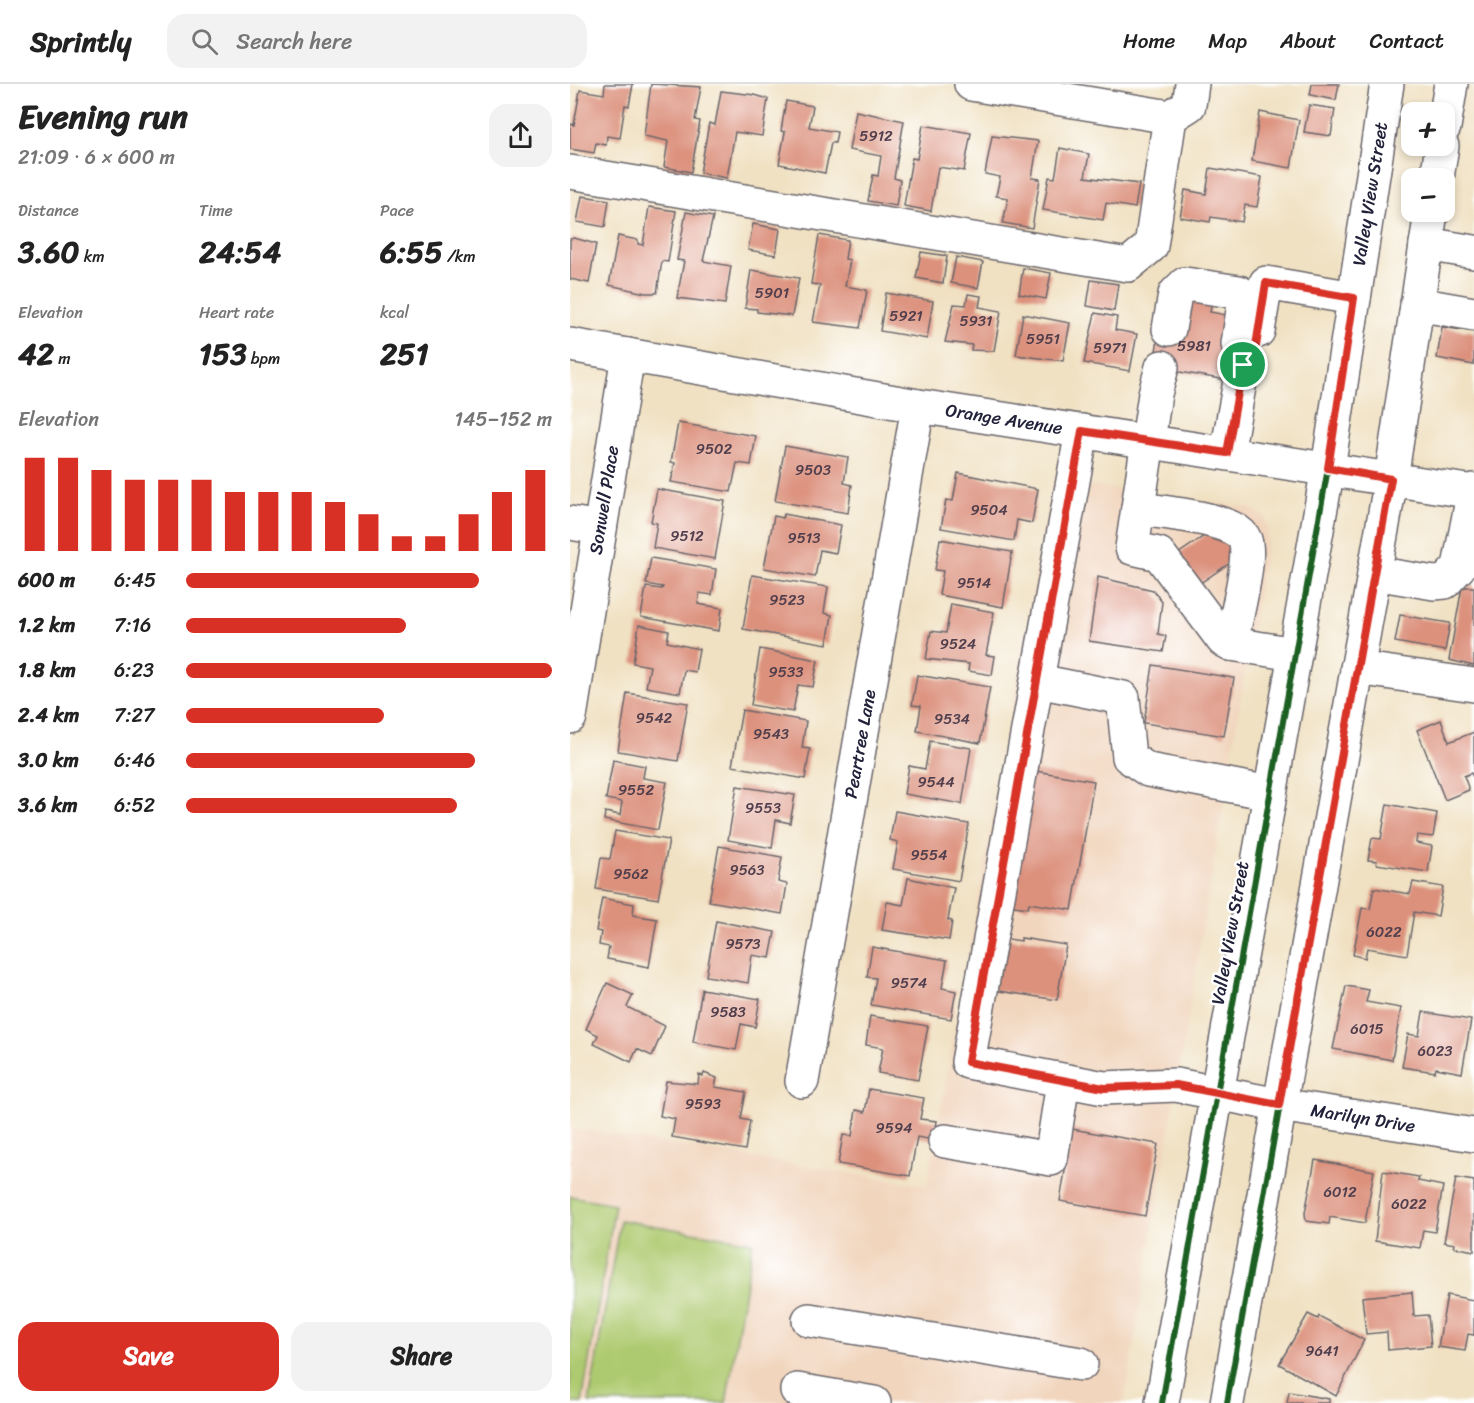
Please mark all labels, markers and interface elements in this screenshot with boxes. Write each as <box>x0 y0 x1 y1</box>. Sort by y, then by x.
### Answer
search box <box>167 14 587 68</box>
text: Sprintly <box>30 17 131 66</box>
text: Search here <box>236 22 352 61</box>
text: Home <box>1123 22 1175 60</box>
text: Map <box>1208 22 1247 60</box>
text: About <box>1280 22 1337 60</box>
text: Contact <box>1370 22 1444 60</box>
icon: search <box>188 25 221 58</box>
text: Evening run <box>18 88 188 146</box>
map controls <box>1401 102 1455 222</box>
button: + <box>1401 102 1455 156</box>
button: share <box>489 104 552 167</box>
street label: Valley View Street <box>1343 120 1397 268</box>
house number: 5912 <box>859 123 893 149</box>
text: 21:09 · 6 × 600 m <box>18 140 175 175</box>
button: − <box>1401 168 1455 222</box>
text: Distance <box>18 196 79 225</box>
text: Time <box>199 196 233 225</box>
text: Pace <box>380 196 414 225</box>
text: 3.60 <box>18 225 80 279</box>
text: 24:54 <box>199 225 281 279</box>
text: 6:55 <box>380 225 443 279</box>
text: km <box>80 242 104 271</box>
text: /km <box>443 242 476 271</box>
house number: 5901 <box>755 280 789 306</box>
text: Elevation <box>18 298 83 327</box>
text: Heart rate <box>199 298 274 327</box>
text: kcal <box>380 298 409 327</box>
house number: 5921 <box>889 303 923 329</box>
house number: 5931 <box>959 308 993 334</box>
house number: 5951 <box>1026 326 1060 352</box>
text: 42 <box>18 327 54 381</box>
text: 153 <box>199 327 247 381</box>
text: 251 <box>380 327 429 381</box>
house number: 5981 <box>1177 333 1211 359</box>
house number: 5971 <box>1093 335 1127 361</box>
pin <box>1217 339 1268 390</box>
text: m <box>54 344 71 373</box>
text: bpm <box>247 344 280 373</box>
icon: arrive <box>1226 348 1259 381</box>
street label: Orange Avenue <box>943 394 1065 444</box>
text: Elevation <box>18 402 99 437</box>
text: 145–152 m <box>454 402 552 437</box>
house number: 9502 <box>696 436 733 462</box>
street label: Sonwell Place <box>580 443 628 557</box>
house number: 9503 <box>795 457 831 483</box>
house number: 9504 <box>970 497 1008 523</box>
house number: 9512 <box>670 523 704 549</box>
house number: 9513 <box>787 525 821 551</box>
text: 600 m <box>18 563 75 598</box>
text: 6:45 <box>114 563 156 598</box>
house number: 9514 <box>957 570 991 596</box>
house number: 9523 <box>769 587 805 613</box>
text: 1.2 km <box>18 608 75 643</box>
text: 7:16 <box>114 608 151 643</box>
house number: 9524 <box>940 631 976 657</box>
text: 1.8 km <box>18 653 76 688</box>
text: 6:23 <box>114 653 154 688</box>
house number: 9533 <box>769 659 803 685</box>
street label: Peartree Lane <box>835 687 885 801</box>
text: 2.4 km <box>18 698 79 733</box>
text: 7:27 <box>114 698 154 733</box>
house number: 9542 <box>636 705 673 731</box>
house number: 9534 <box>934 706 970 732</box>
house number: 9543 <box>753 721 789 747</box>
text: 3.0 km <box>18 743 79 778</box>
text: 6:46 <box>114 743 155 778</box>
house number: 9544 <box>917 769 955 795</box>
house number: 9552 <box>618 777 654 803</box>
text: 3.6 km <box>18 788 78 823</box>
text: 6:52 <box>114 788 155 823</box>
house number: 9553 <box>745 795 781 821</box>
house number: 9554 <box>911 842 947 868</box>
house number: 9563 <box>729 857 765 883</box>
street label: Valley View Street <box>1202 859 1258 1007</box>
house number: 9562 <box>613 861 649 887</box>
house number: 6022 <box>1366 919 1402 945</box>
house number: 9573 <box>725 931 761 957</box>
house number: 9574 <box>891 970 927 996</box>
house number: 9583 <box>710 999 746 1025</box>
house number: 6015 <box>1350 1016 1384 1042</box>
house number: 6023 <box>1418 1038 1452 1064</box>
house number: 9593 <box>685 1091 721 1117</box>
street label: Marilyn Drive <box>1308 1094 1418 1142</box>
house number: 9594 <box>876 1115 912 1141</box>
house number: 6012 <box>1323 1179 1357 1205</box>
house number: 6022 <box>1391 1191 1427 1217</box>
button: Save <box>18 1322 279 1391</box>
button: Share <box>291 1322 552 1391</box>
house number: 9641 <box>1305 1338 1339 1364</box>

